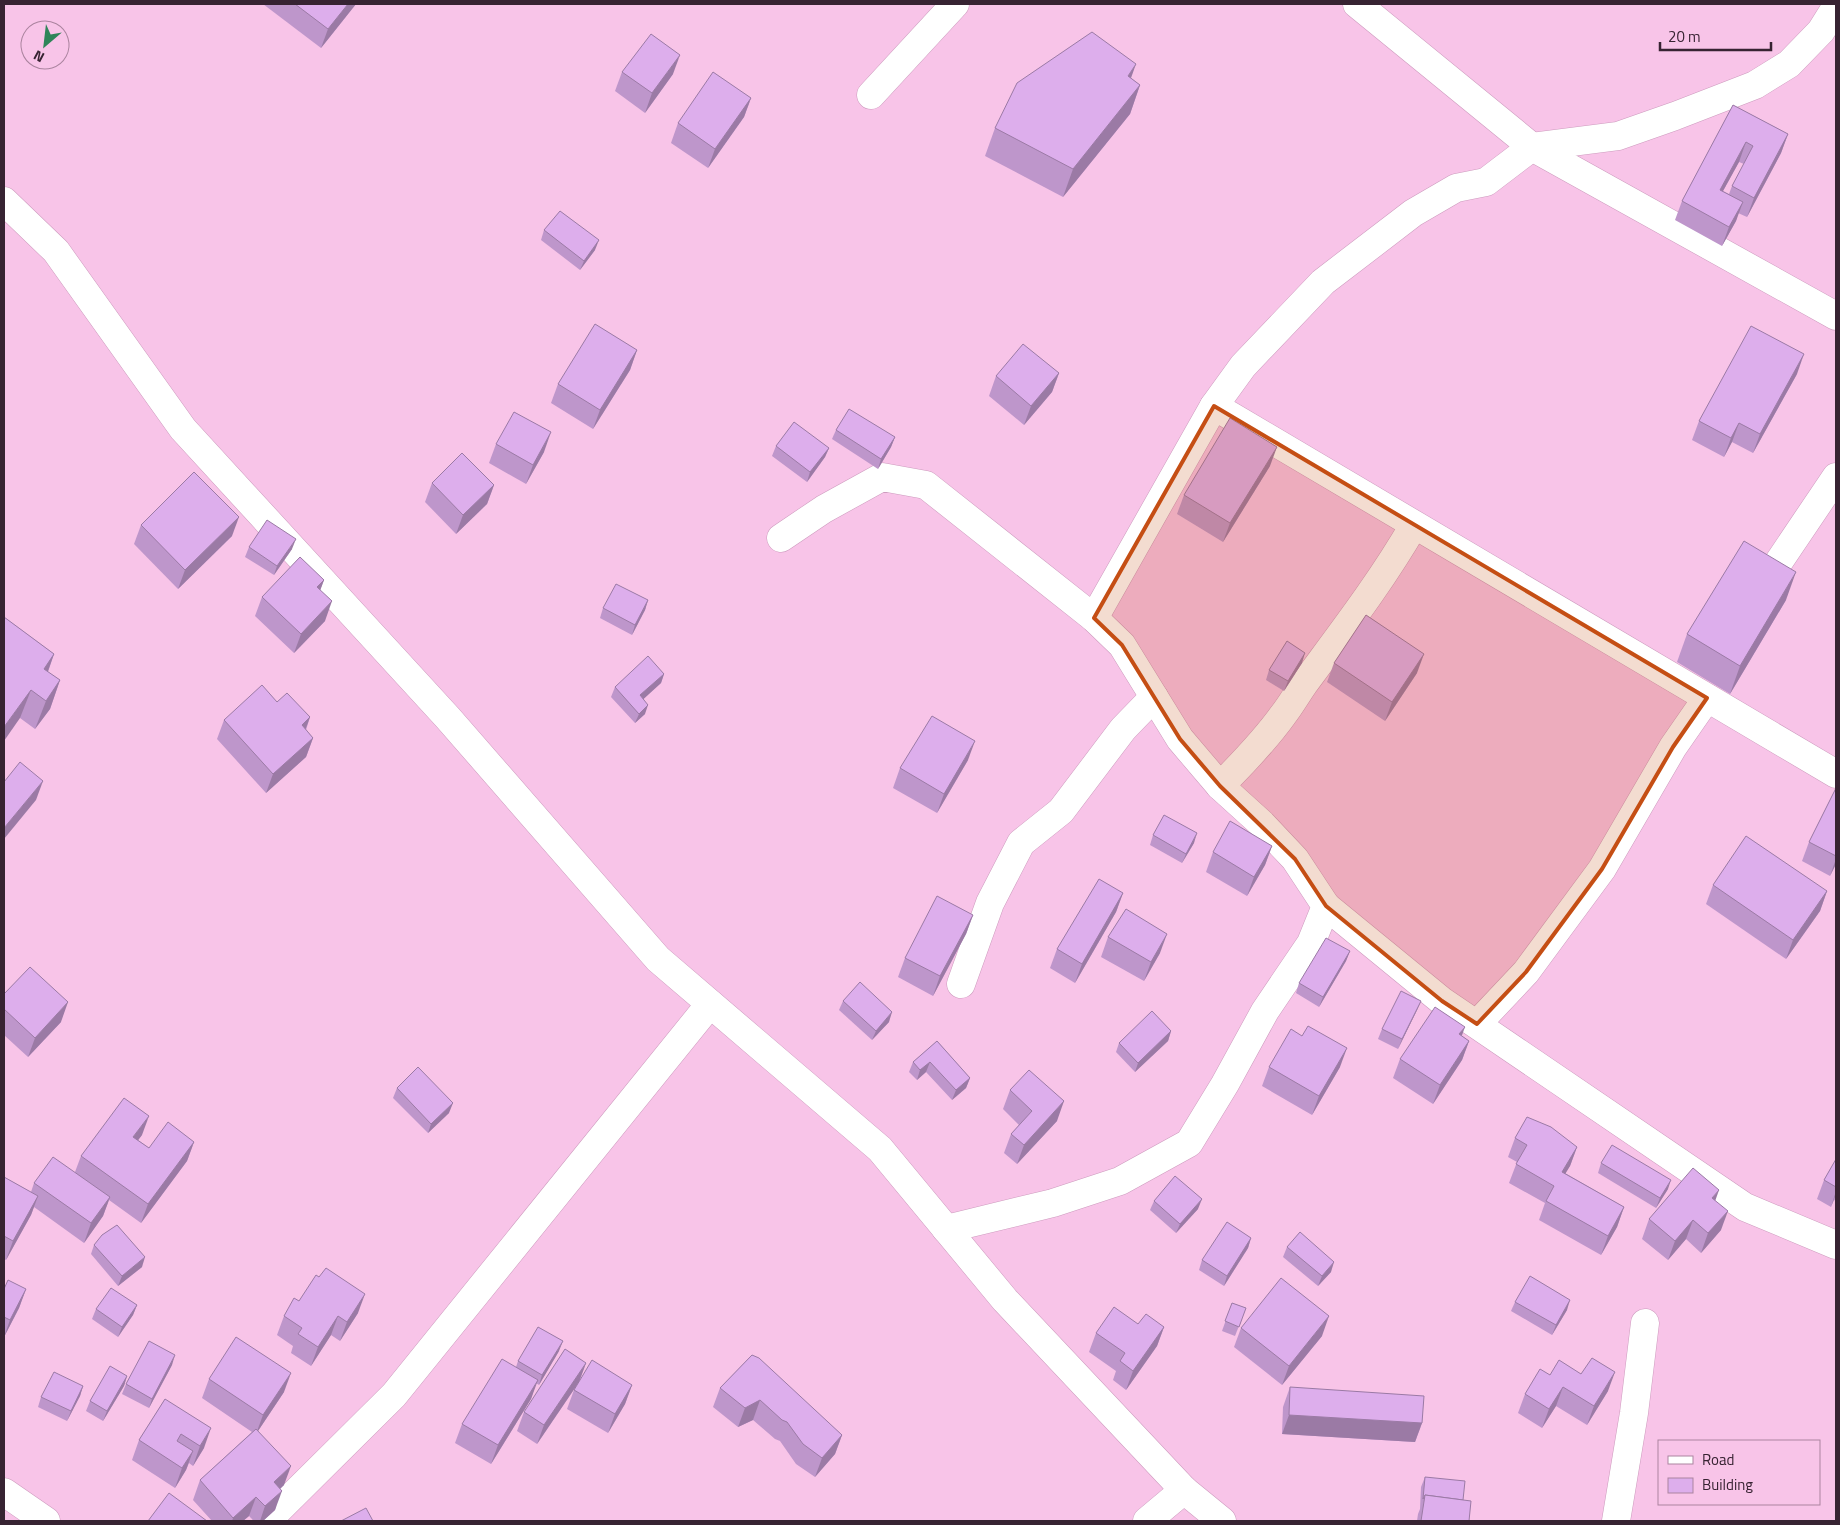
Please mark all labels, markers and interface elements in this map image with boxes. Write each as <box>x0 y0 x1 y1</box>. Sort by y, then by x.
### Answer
north arrow <box>20 20 70 70</box>
scale bar <box>1660 20 1771 52</box>
text: 20 m <box>1668 25 1701 48</box>
text: N <box>29 45 48 68</box>
legend <box>1658 1440 1820 1505</box>
text: Road <box>1702 1448 1734 1471</box>
text: Building <box>1702 1473 1753 1496</box>

